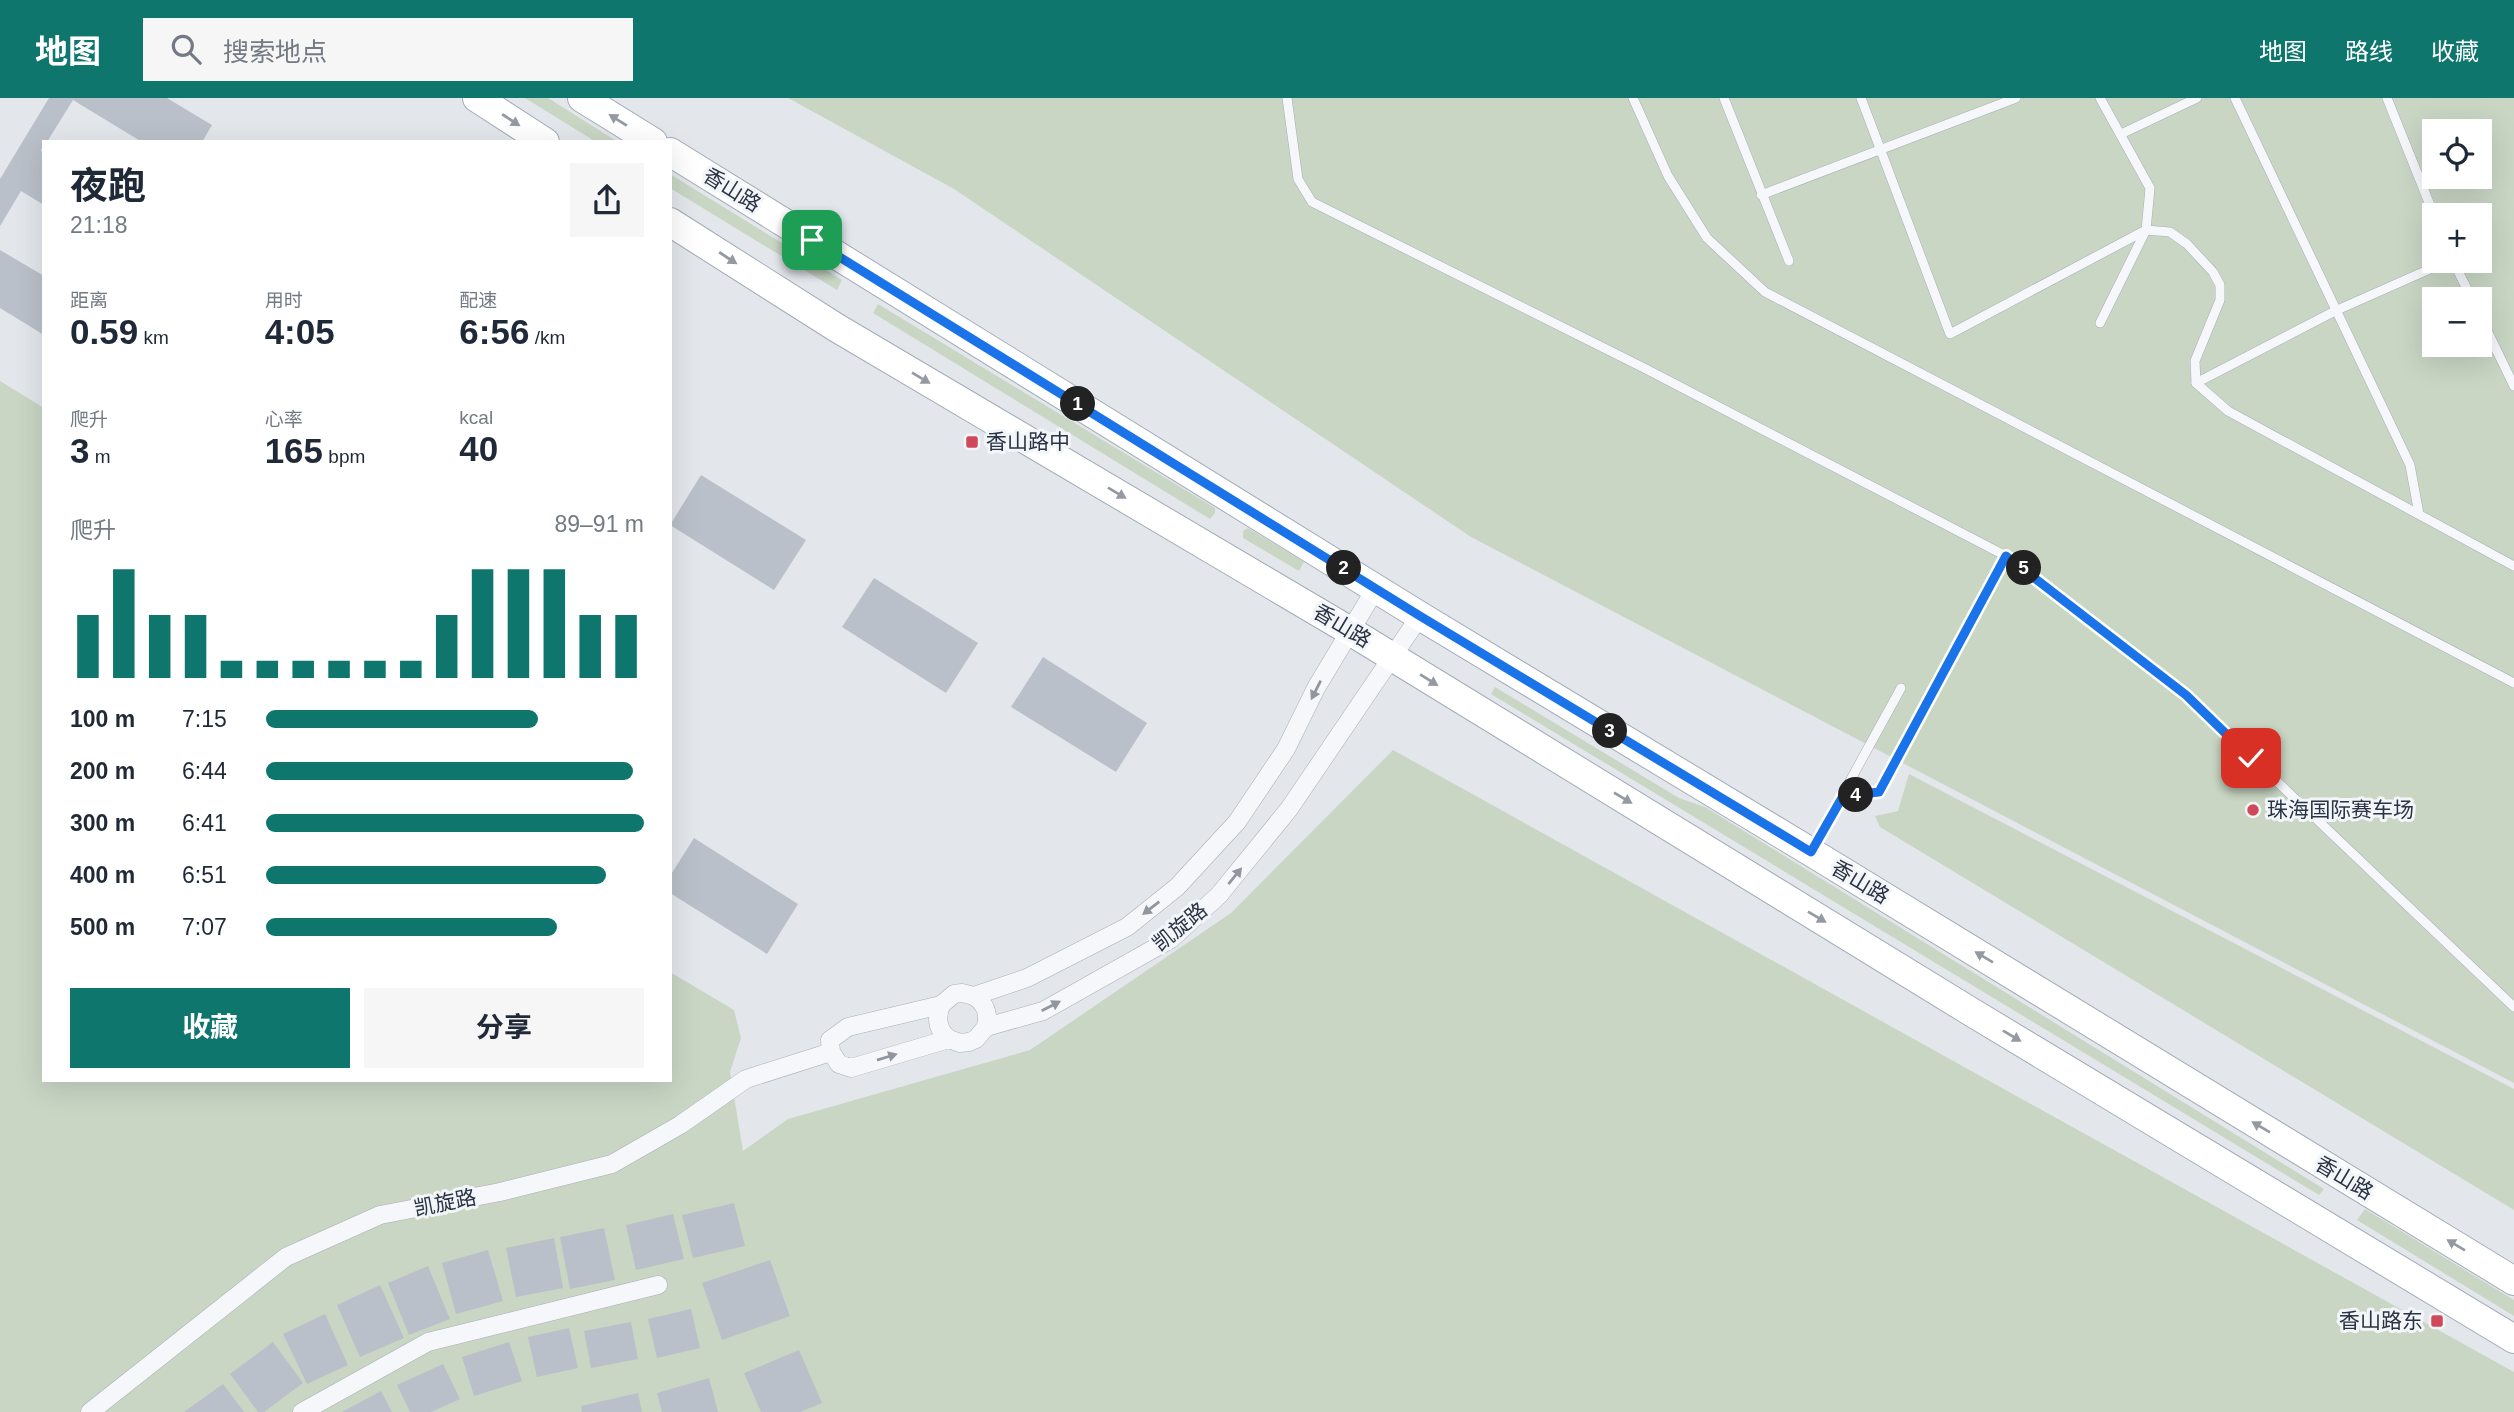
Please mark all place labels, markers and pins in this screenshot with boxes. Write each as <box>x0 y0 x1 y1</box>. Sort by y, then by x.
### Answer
pin <box>782 210 842 270</box>
pin: 1 <box>1060 386 1096 422</box>
place label: 香山路中 <box>986 430 1070 453</box>
marker: 香山路中 <box>964 434 980 450</box>
pin: 2 <box>1326 550 1362 586</box>
pin: 5 <box>2007 550 2042 586</box>
pin: 3 <box>1592 714 1628 748</box>
pin <box>2221 728 2281 788</box>
pin: 4 <box>1839 778 1874 812</box>
place label: 珠海国际赛车场 <box>2267 798 2414 821</box>
marker: 珠海国际赛车场 <box>2245 802 2261 818</box>
place label: 香山路东 <box>2339 1309 2423 1332</box>
marker: 香山路东 <box>2429 1313 2445 1329</box>

